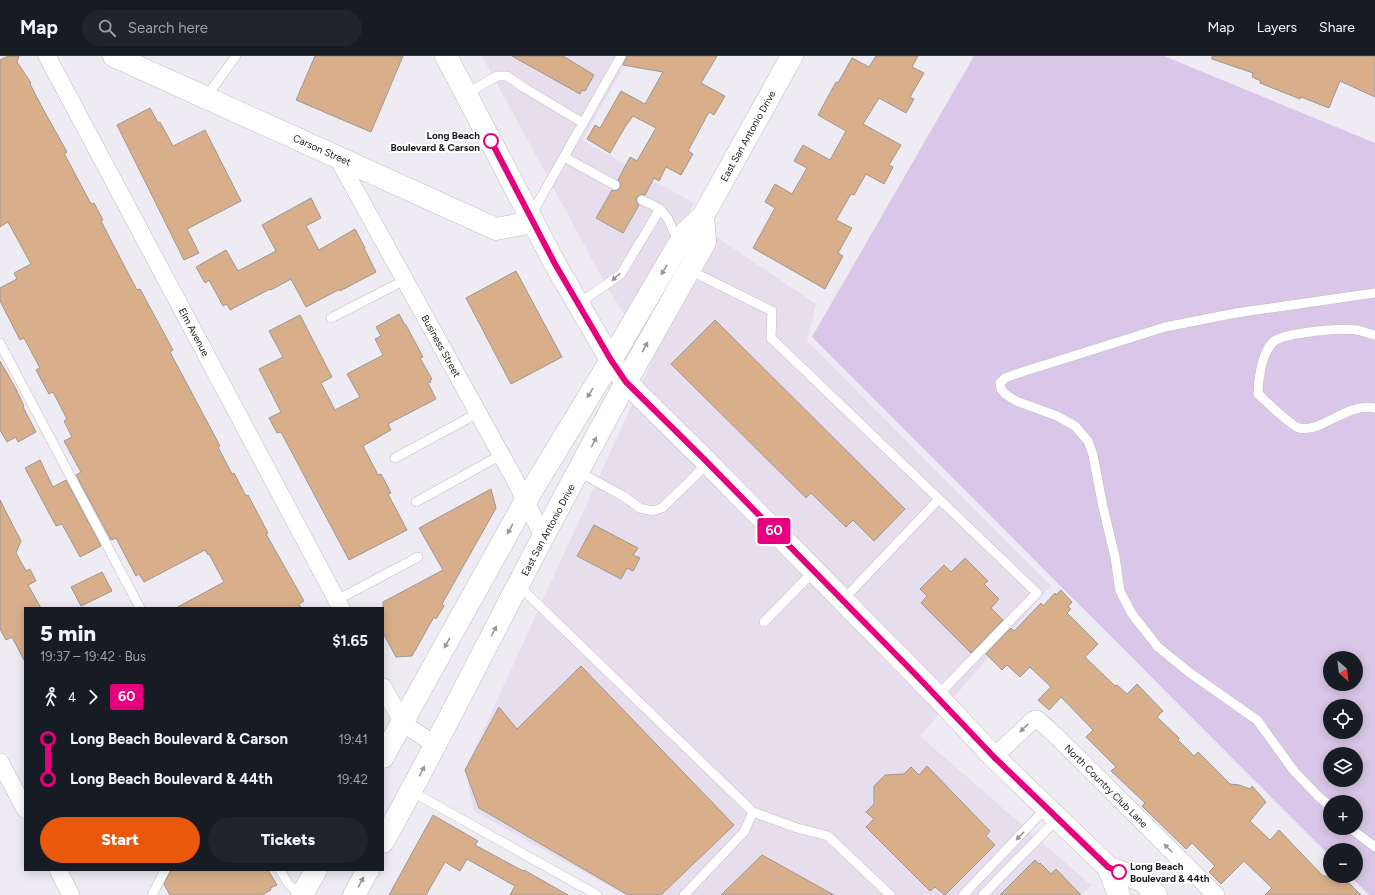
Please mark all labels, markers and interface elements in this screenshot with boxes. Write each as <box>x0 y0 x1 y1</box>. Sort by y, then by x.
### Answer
search box <box>82 10 362 46</box>
text: Map <box>20 16 58 39</box>
icon: search <box>96 17 118 39</box>
text: Search here <box>128 19 208 37</box>
text: Map <box>1207 19 1235 36</box>
text: Layers <box>1257 19 1297 36</box>
text: Share <box>1319 19 1355 36</box>
street label: East San Antonio Drive <box>717 88 779 184</box>
place label: Long Beach Boulevard & Carson <box>390 129 480 154</box>
street label: Carson Street <box>291 131 353 169</box>
marker: Long Beach Boulevard & Carson <box>483 133 499 149</box>
one-way arrow <box>660 264 667 276</box>
one-way arrow <box>612 272 621 281</box>
street label: Elm Avenue <box>176 306 212 359</box>
street label: Business Street <box>418 312 464 380</box>
one-way arrow <box>641 342 648 353</box>
one-way arrow <box>587 387 594 399</box>
one-way arrow <box>591 436 597 448</box>
street label: East San Antonio Drive <box>518 481 578 578</box>
line badge: 60 <box>756 518 792 544</box>
text: 60 <box>765 522 783 539</box>
one-way arrow <box>507 523 513 535</box>
text: 5 min <box>40 620 96 647</box>
one-way arrow <box>491 625 497 637</box>
text: $1.65 <box>332 632 368 650</box>
one-way arrow <box>444 637 450 649</box>
text: 19:37 – 19:42 · Bus <box>40 649 146 664</box>
north arrow <box>1323 651 1363 691</box>
map controls <box>1323 651 1363 883</box>
icon: walk <box>40 686 62 708</box>
icon: forward <box>82 686 104 708</box>
text: 60 <box>118 688 135 705</box>
text: 4 <box>68 690 76 705</box>
button: locate <box>1323 699 1363 739</box>
one-way arrow <box>1019 723 1029 733</box>
text: Long Beach Boulevard & Carson <box>70 730 288 748</box>
text: 19:41 <box>339 732 368 747</box>
street label: North Country Club Lane <box>1062 742 1151 831</box>
button: layers <box>1323 747 1363 787</box>
one-way arrow <box>419 765 425 777</box>
text: Long Beach Boulevard & 44th <box>70 770 273 788</box>
text: 19:42 <box>337 772 368 787</box>
button: + <box>1323 795 1363 835</box>
button: Start <box>40 817 200 863</box>
button: Tickets <box>208 817 368 863</box>
one-way arrow <box>1015 831 1025 841</box>
one-way arrow <box>1163 843 1173 853</box>
button: − <box>1323 843 1363 883</box>
place label: Long Beach Boulevard & 44th <box>1130 860 1210 885</box>
marker: Long Beach Boulevard & 44th <box>1111 864 1127 880</box>
one-way arrow <box>357 877 364 888</box>

